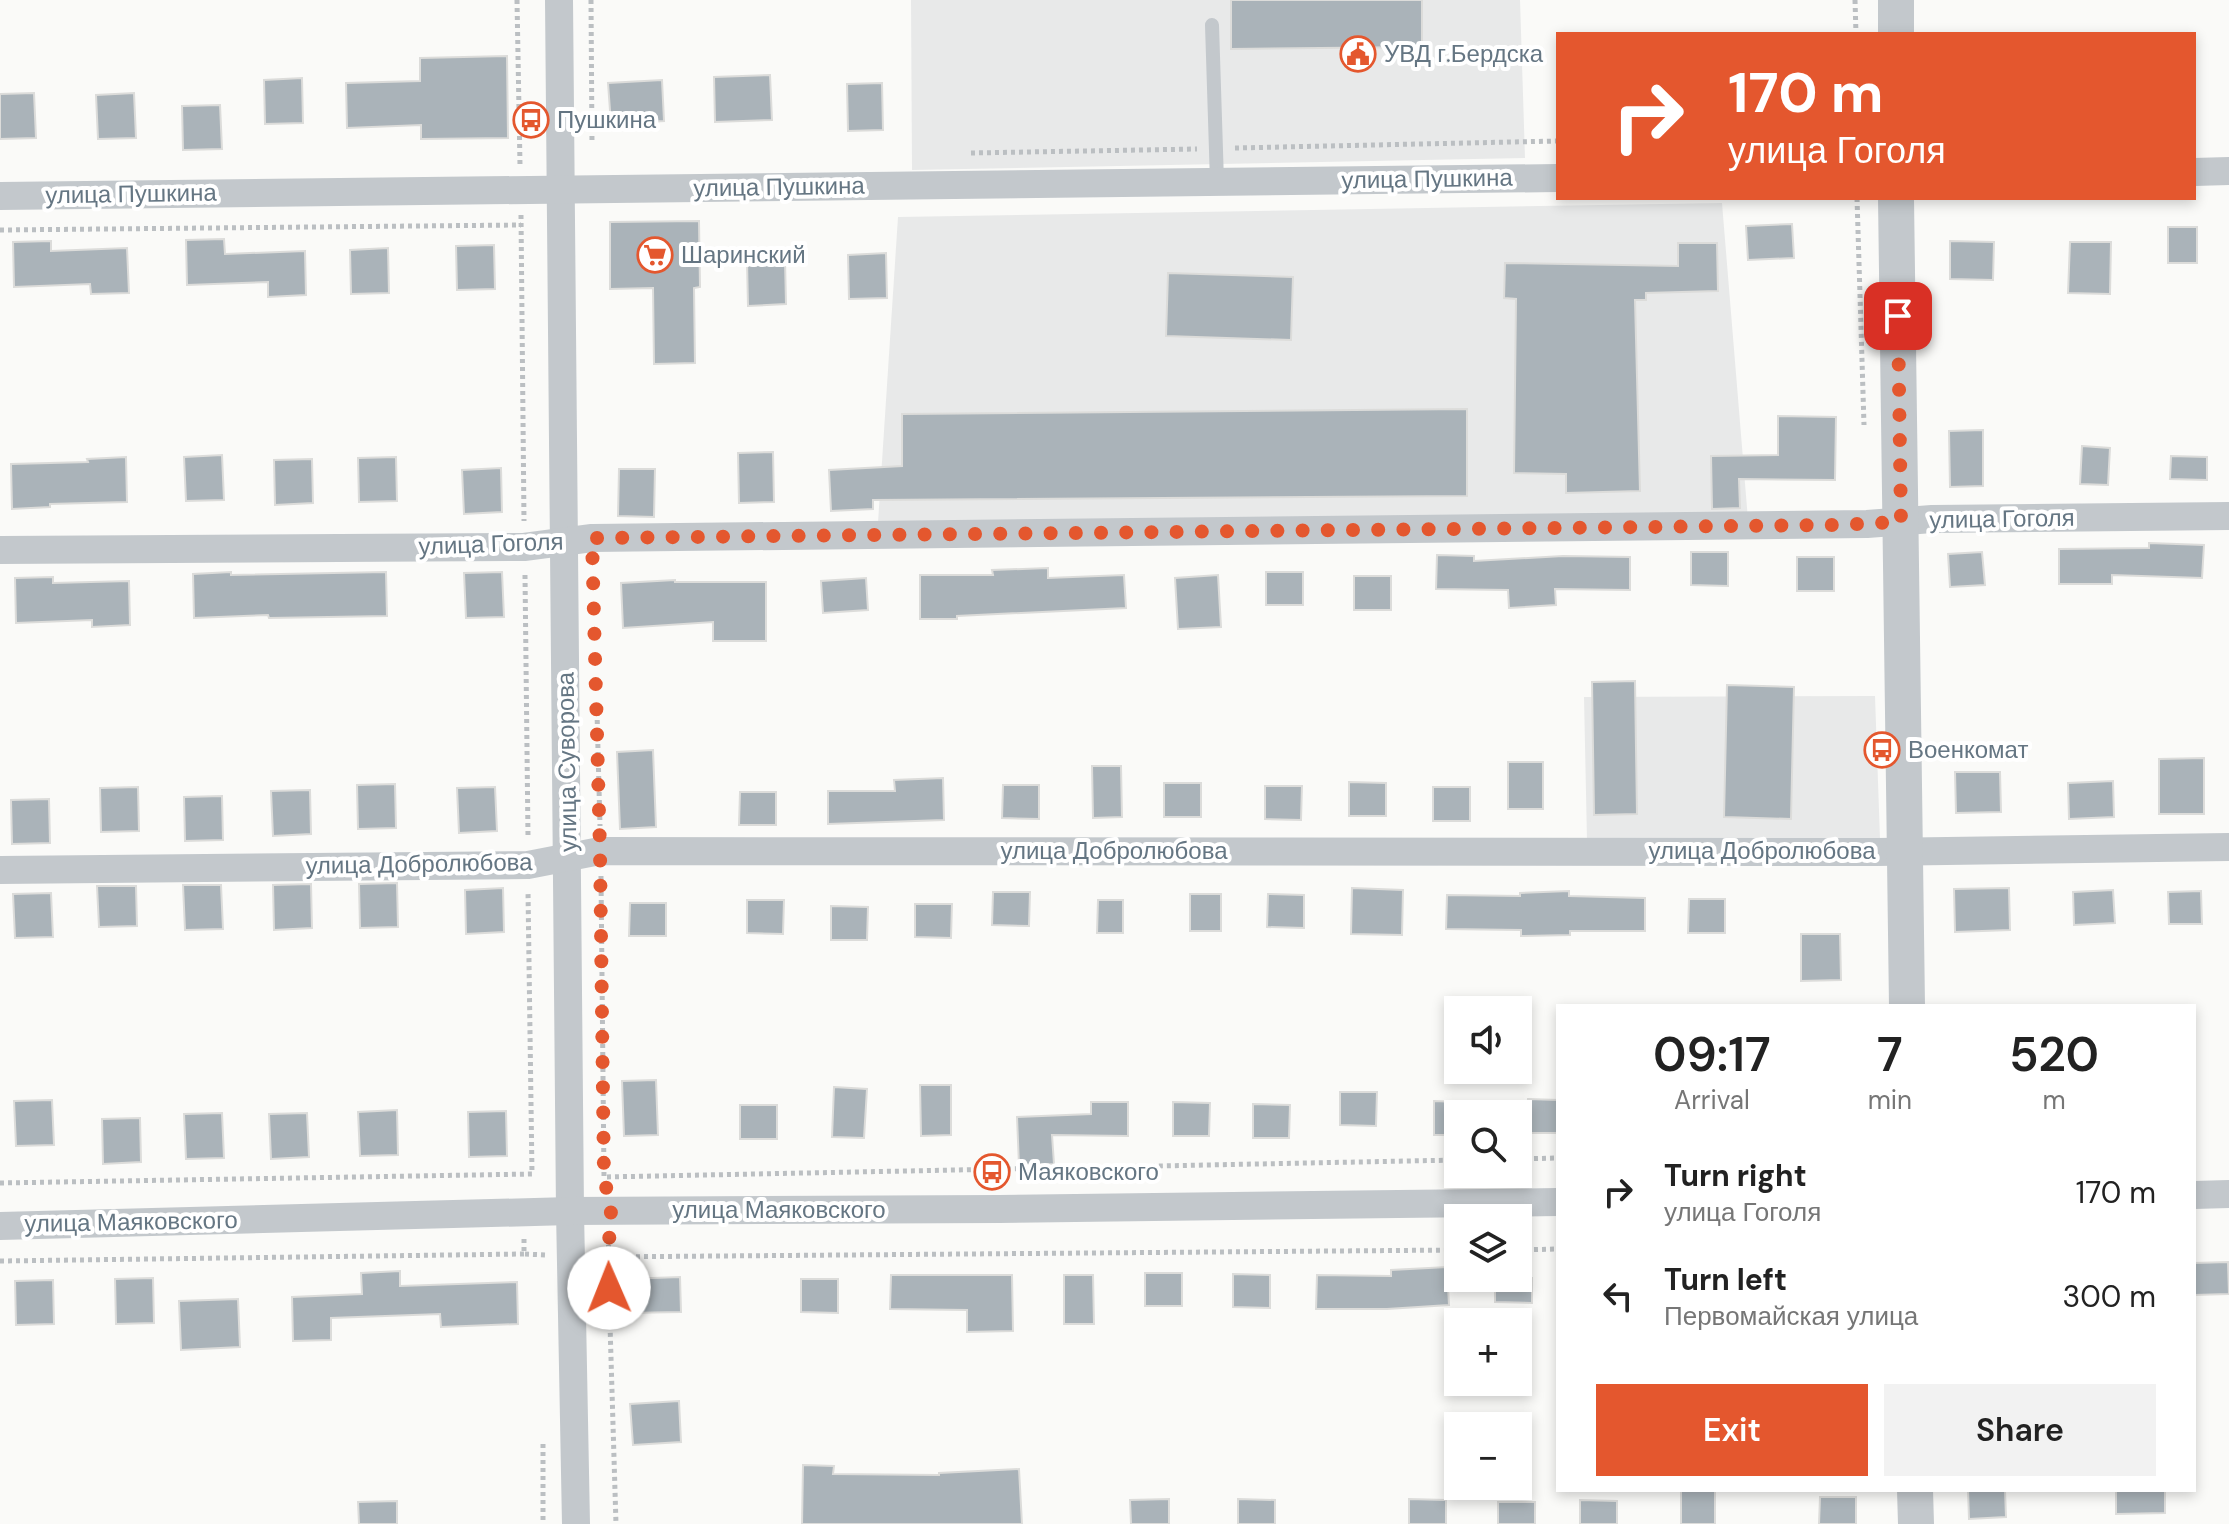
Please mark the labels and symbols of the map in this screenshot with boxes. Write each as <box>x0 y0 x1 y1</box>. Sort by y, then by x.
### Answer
public building icon: УВД г.Бердска <box>1339 35 1377 73</box>
place label: УВД г.Бердска <box>1384 38 1544 69</box>
bus stop icon: Пушкина <box>512 101 550 139</box>
place label: Пушкина <box>557 104 657 135</box>
street label: улица Пушкина <box>1341 161 1514 195</box>
street label: улица Пушкина <box>693 169 866 203</box>
street label: улица Пушкина <box>45 176 218 210</box>
supermarket icon: Шаринский <box>636 236 674 274</box>
place label: Шаринский <box>681 239 806 270</box>
pin <box>1864 282 1932 350</box>
street label: улица Гоголя <box>1929 502 2075 535</box>
street label: улица Гоголя <box>418 525 564 562</box>
street label: улица Суворова <box>549 671 584 852</box>
bus stop icon: Военкомат <box>1863 731 1901 769</box>
place label: Военкомат <box>1908 734 2028 765</box>
street label: улица Добролюбова <box>1000 835 1228 866</box>
street label: улица Добролюбова <box>1648 835 1876 866</box>
street label: улица Добролюбова <box>305 846 533 881</box>
bus stop icon: Маяковского <box>973 1153 1011 1191</box>
place label: Маяковского <box>1018 1156 1159 1187</box>
street label: улица Маяковского <box>672 1194 886 1225</box>
street label: улица Маяковского <box>24 1204 238 1239</box>
position arrow <box>567 1246 651 1330</box>

